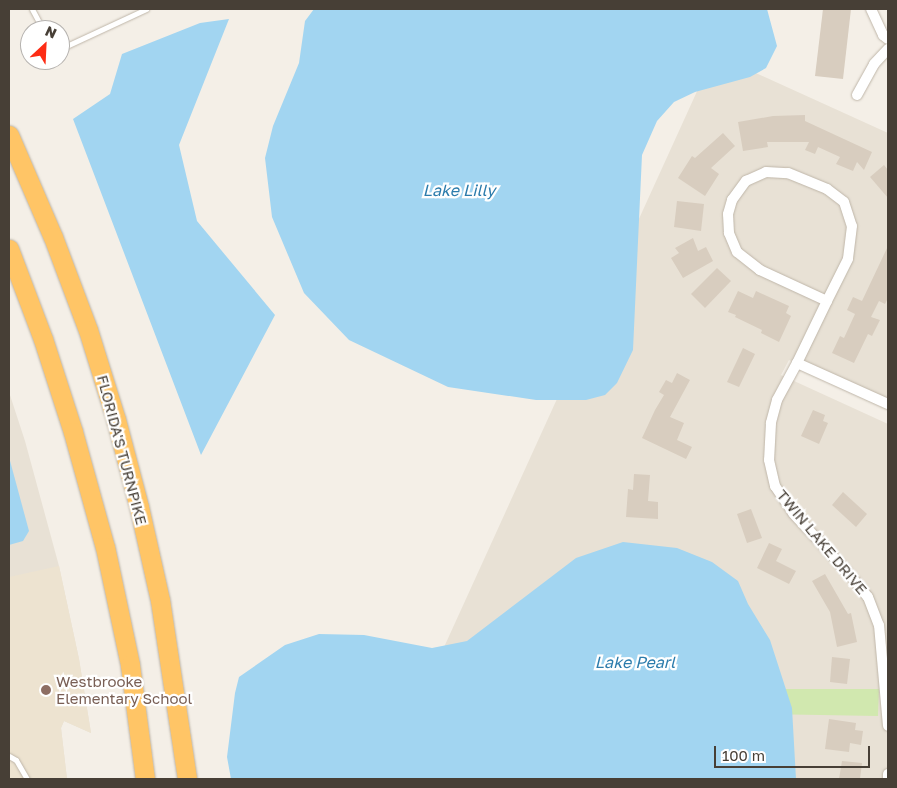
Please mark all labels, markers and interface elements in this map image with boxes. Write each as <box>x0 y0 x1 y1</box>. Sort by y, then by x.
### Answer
north arrow <box>20 20 70 70</box>
text: N <box>43 22 60 42</box>
water label: Lake Lilly <box>423 180 495 200</box>
street label: FLORIDA'S TURNPIKE <box>93 373 151 527</box>
street label: TWIN LAKE DRIVE <box>773 486 871 598</box>
water label: Lake Pearl <box>595 652 675 672</box>
place label: Westbrooke Elementary School <box>56 672 192 707</box>
marker: Westbrooke Elementary School <box>40 684 52 696</box>
scale bar <box>717 736 873 768</box>
text: 100 m <box>722 746 765 764</box>

